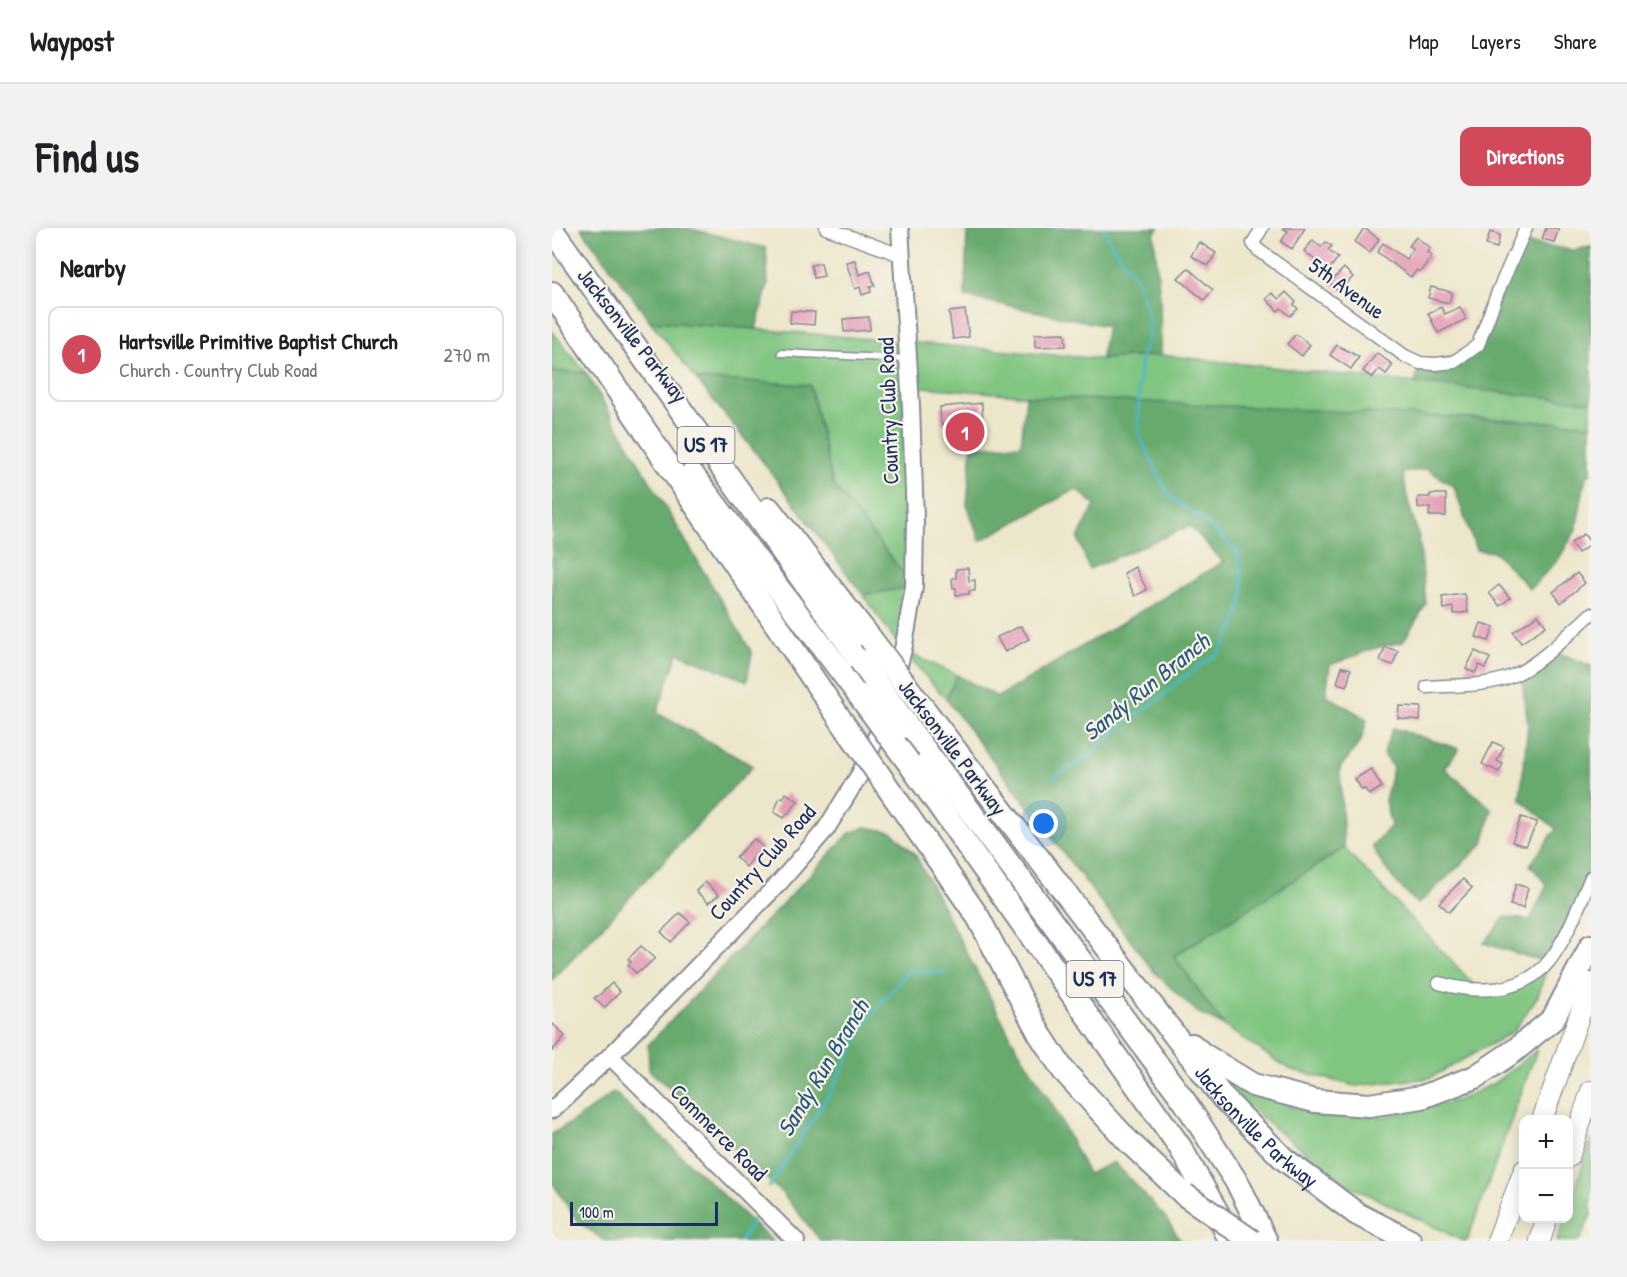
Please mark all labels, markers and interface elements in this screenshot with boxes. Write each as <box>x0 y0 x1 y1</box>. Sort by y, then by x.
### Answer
text: Waypost <box>30 22 114 60</box>
text: Map <box>1409 27 1438 56</box>
text: Layers <box>1471 27 1521 56</box>
text: Share <box>1554 27 1597 56</box>
button: Directions <box>1460 127 1591 186</box>
text: Find us <box>36 128 139 185</box>
text: Nearby <box>60 250 126 285</box>
street label: 5th Avenue <box>1303 250 1391 326</box>
street label: Jacksonville Parkway <box>571 261 695 409</box>
text: Hartsville Primitive Baptist Church <box>119 326 398 356</box>
street label: Country Club Road <box>870 337 906 485</box>
text: 1 <box>78 341 85 368</box>
text: 270 m <box>444 341 490 368</box>
text: Church · Country Club Road <box>119 356 317 383</box>
pin: 1 <box>946 410 984 454</box>
road number: US 17 <box>678 427 734 463</box>
water label: Sandy Run Branch <box>1075 624 1217 748</box>
street label: Jacksonville Parkway <box>892 673 1014 821</box>
street label: Country Club Road <box>702 797 823 927</box>
your location <box>1029 809 1058 838</box>
road number: US 17 <box>1066 961 1124 997</box>
water label: Sandy Run Branch <box>769 992 877 1142</box>
street label: Jacksonville Parkway <box>1188 1059 1325 1195</box>
street label: Commerce Road <box>664 1077 775 1188</box>
map controls <box>1519 1115 1573 1223</box>
button: + <box>1519 1115 1573 1169</box>
button: − <box>1519 1169 1573 1223</box>
scale bar <box>570 1199 718 1226</box>
text: 100 m <box>579 1201 614 1223</box>

